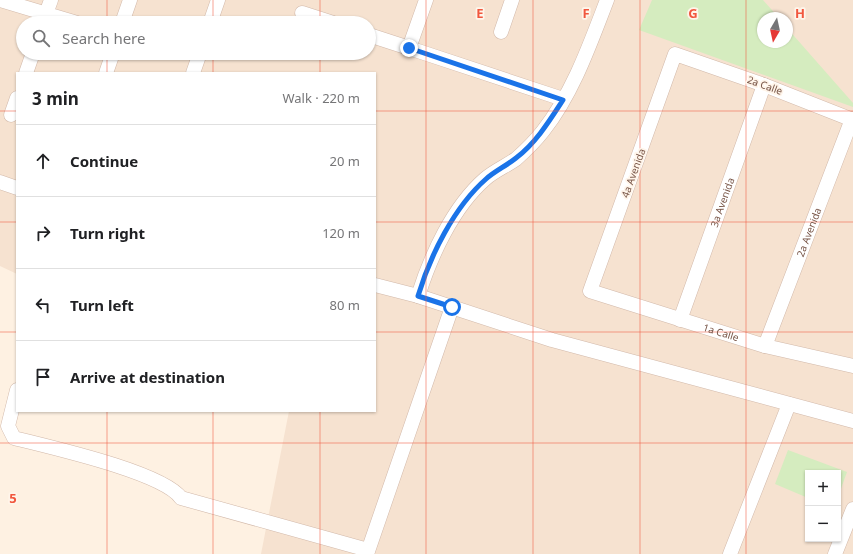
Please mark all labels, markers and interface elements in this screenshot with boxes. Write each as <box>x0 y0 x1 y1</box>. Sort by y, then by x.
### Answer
text: E <box>476 4 484 22</box>
text: F <box>582 4 590 22</box>
text: G <box>688 4 698 22</box>
text: H <box>795 4 805 22</box>
north arrow <box>757 12 793 48</box>
search box <box>16 16 376 60</box>
icon: search <box>30 27 52 49</box>
text: Search here <box>62 28 145 48</box>
route end <box>400 39 418 57</box>
street label: 2a Calle <box>745 72 785 98</box>
text: 3 min <box>32 87 79 110</box>
text: Walk · 220 m <box>282 89 360 107</box>
street label: 4a Avenida <box>618 146 648 200</box>
icon: ahead <box>32 150 54 172</box>
text: Continue <box>70 151 138 171</box>
text: 20 m <box>330 152 360 170</box>
street label: 3a Avenida <box>707 176 737 229</box>
street label: 2a Avenida <box>793 205 824 259</box>
icon: right <box>32 222 54 244</box>
text: Turn right <box>70 223 145 243</box>
text: 120 m <box>322 224 360 242</box>
icon: left <box>32 294 54 316</box>
text: Turn left <box>70 295 134 315</box>
text: 80 m <box>330 296 360 314</box>
route start <box>443 298 461 316</box>
street label: 1a Calle <box>701 320 741 344</box>
icon: arrive <box>32 366 54 388</box>
text: Arrive at destination <box>70 367 225 387</box>
map controls <box>805 470 841 542</box>
button: + <box>805 470 841 506</box>
text: 5 <box>9 489 17 507</box>
button: − <box>805 506 841 542</box>

